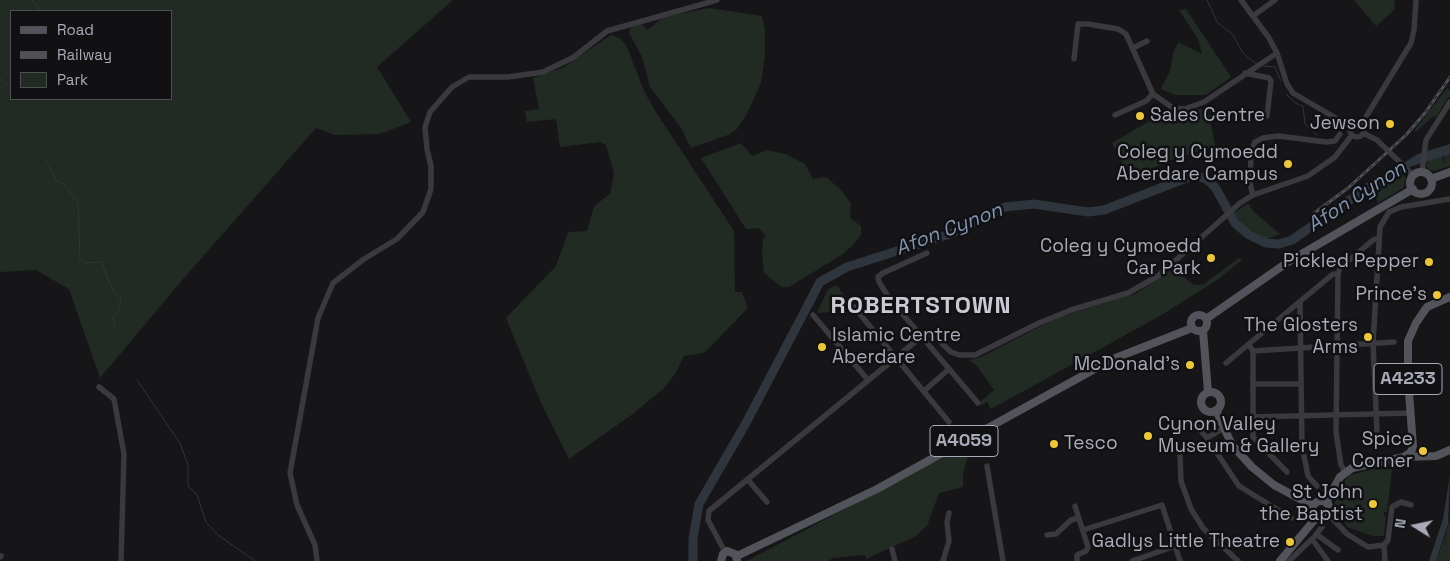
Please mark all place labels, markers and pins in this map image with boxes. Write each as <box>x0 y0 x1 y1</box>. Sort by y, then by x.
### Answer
place label: Sales Centre <box>1150 105 1265 127</box>
marker: Sales Centre <box>1134 110 1146 122</box>
place label: Jewson <box>1310 113 1380 135</box>
marker: Jewson <box>1384 118 1396 130</box>
place label: Coleg y Cymoedd Aberdare Campus <box>1116 142 1278 186</box>
marker: Coleg y Cymoedd Aberdare Campus <box>1282 158 1294 170</box>
place label: Coleg y Cymoedd Car Park <box>1040 236 1201 280</box>
place label: Pickled Pepper <box>1283 251 1419 273</box>
marker: Coleg y Cymoedd Car Park <box>1205 252 1217 264</box>
marker: Pickled Pepper <box>1423 256 1435 268</box>
place label: Prince's <box>1355 284 1427 306</box>
marker: Prince's <box>1431 289 1443 301</box>
place label: The Glosters Arms <box>1244 315 1358 359</box>
place label: Islamic Centre Aberdare <box>832 325 961 369</box>
marker: The Glosters Arms <box>1362 331 1374 343</box>
marker: Islamic Centre Aberdare <box>816 341 828 353</box>
place label: McDonald's <box>1074 354 1180 376</box>
marker: McDonald's <box>1184 359 1196 371</box>
place label: Cynon Valley Museum & Gallery <box>1158 414 1319 458</box>
place label: Spice Corner <box>1352 429 1413 473</box>
marker: Cynon Valley Museum & Gallery <box>1142 430 1154 442</box>
place label: Tesco <box>1064 433 1118 455</box>
marker: Tesco <box>1048 438 1060 450</box>
marker: Spice Corner <box>1417 445 1429 457</box>
place label: St John the Baptist <box>1259 482 1363 526</box>
marker: St John the Baptist <box>1367 498 1379 510</box>
place label: Gadlys Little Theatre <box>1092 531 1280 553</box>
marker: Gadlys Little Theatre <box>1284 536 1296 548</box>

